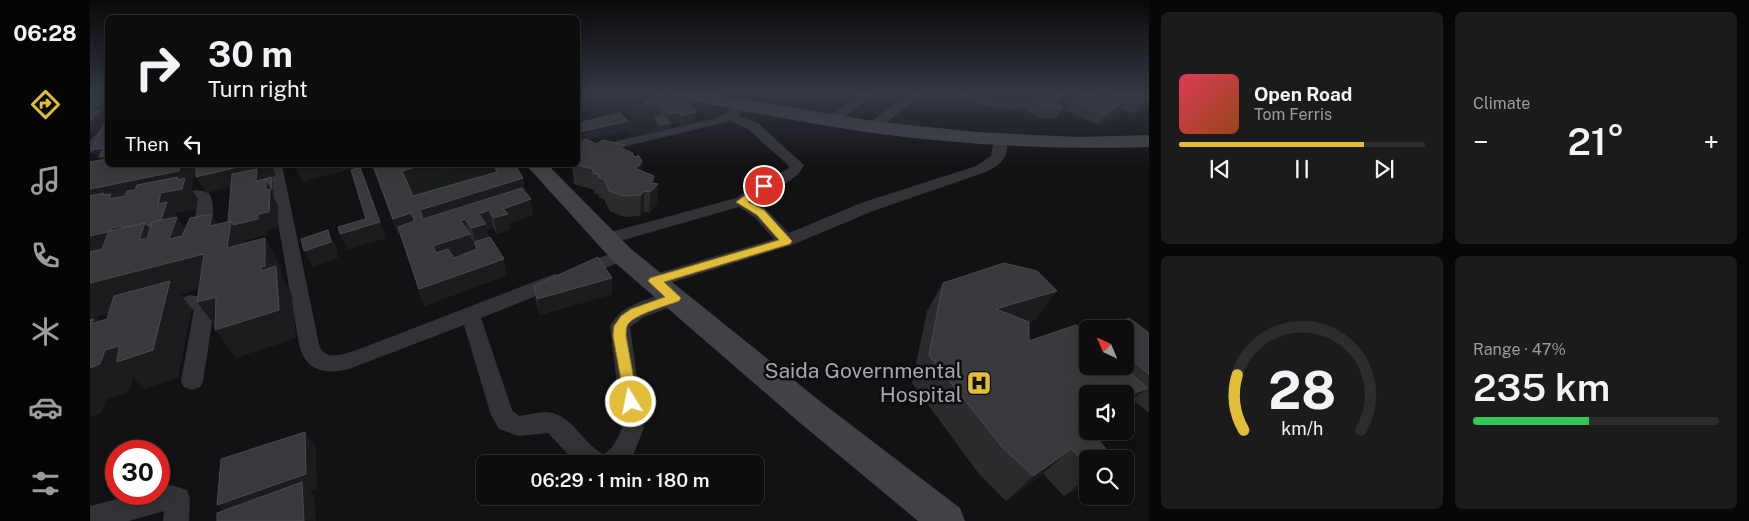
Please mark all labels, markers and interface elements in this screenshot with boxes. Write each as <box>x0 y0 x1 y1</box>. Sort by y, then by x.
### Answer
text: 06:28 <box>13 20 77 46</box>
text: 30 m <box>208 34 293 75</box>
icon: right <box>125 35 190 100</box>
text: Turn right <box>208 76 308 102</box>
text: Open Road <box>1254 83 1352 105</box>
icon: directions <box>28 87 63 122</box>
text: Climate <box>1473 94 1530 113</box>
text: Tom Ferris <box>1254 105 1332 124</box>
text: 21° <box>1567 119 1625 164</box>
text: − <box>1473 125 1489 158</box>
text: + <box>1703 125 1719 158</box>
icon: left <box>179 130 207 158</box>
text: Then <box>125 133 169 155</box>
icon: previous <box>1206 155 1234 183</box>
icon: pause <box>1288 155 1316 183</box>
icon: next <box>1370 155 1398 183</box>
icon: music <box>28 163 63 198</box>
pin <box>743 165 785 207</box>
icon: arrive <box>750 172 778 200</box>
icon: phone <box>28 238 63 273</box>
icon: climate <box>28 314 63 349</box>
north arrow <box>1079 320 1134 375</box>
map controls <box>1079 320 1134 505</box>
text: Range · 47% <box>1473 340 1566 359</box>
place label: Saida Governmental Hospital <box>764 358 962 407</box>
text: 28 <box>1268 360 1336 421</box>
text: 235 km <box>1473 365 1610 410</box>
hospital icon: Saida Governmental Hospital <box>966 370 992 396</box>
position arrow <box>604 375 656 427</box>
button: sound <box>1079 385 1134 440</box>
icon: car <box>28 390 63 425</box>
text: km/h <box>1281 418 1323 439</box>
speed limit sign: 30 <box>105 440 170 505</box>
button: search <box>1079 450 1134 505</box>
icon: filters <box>28 466 63 501</box>
text: 06:29 · 1 min · 180 m <box>531 469 709 491</box>

